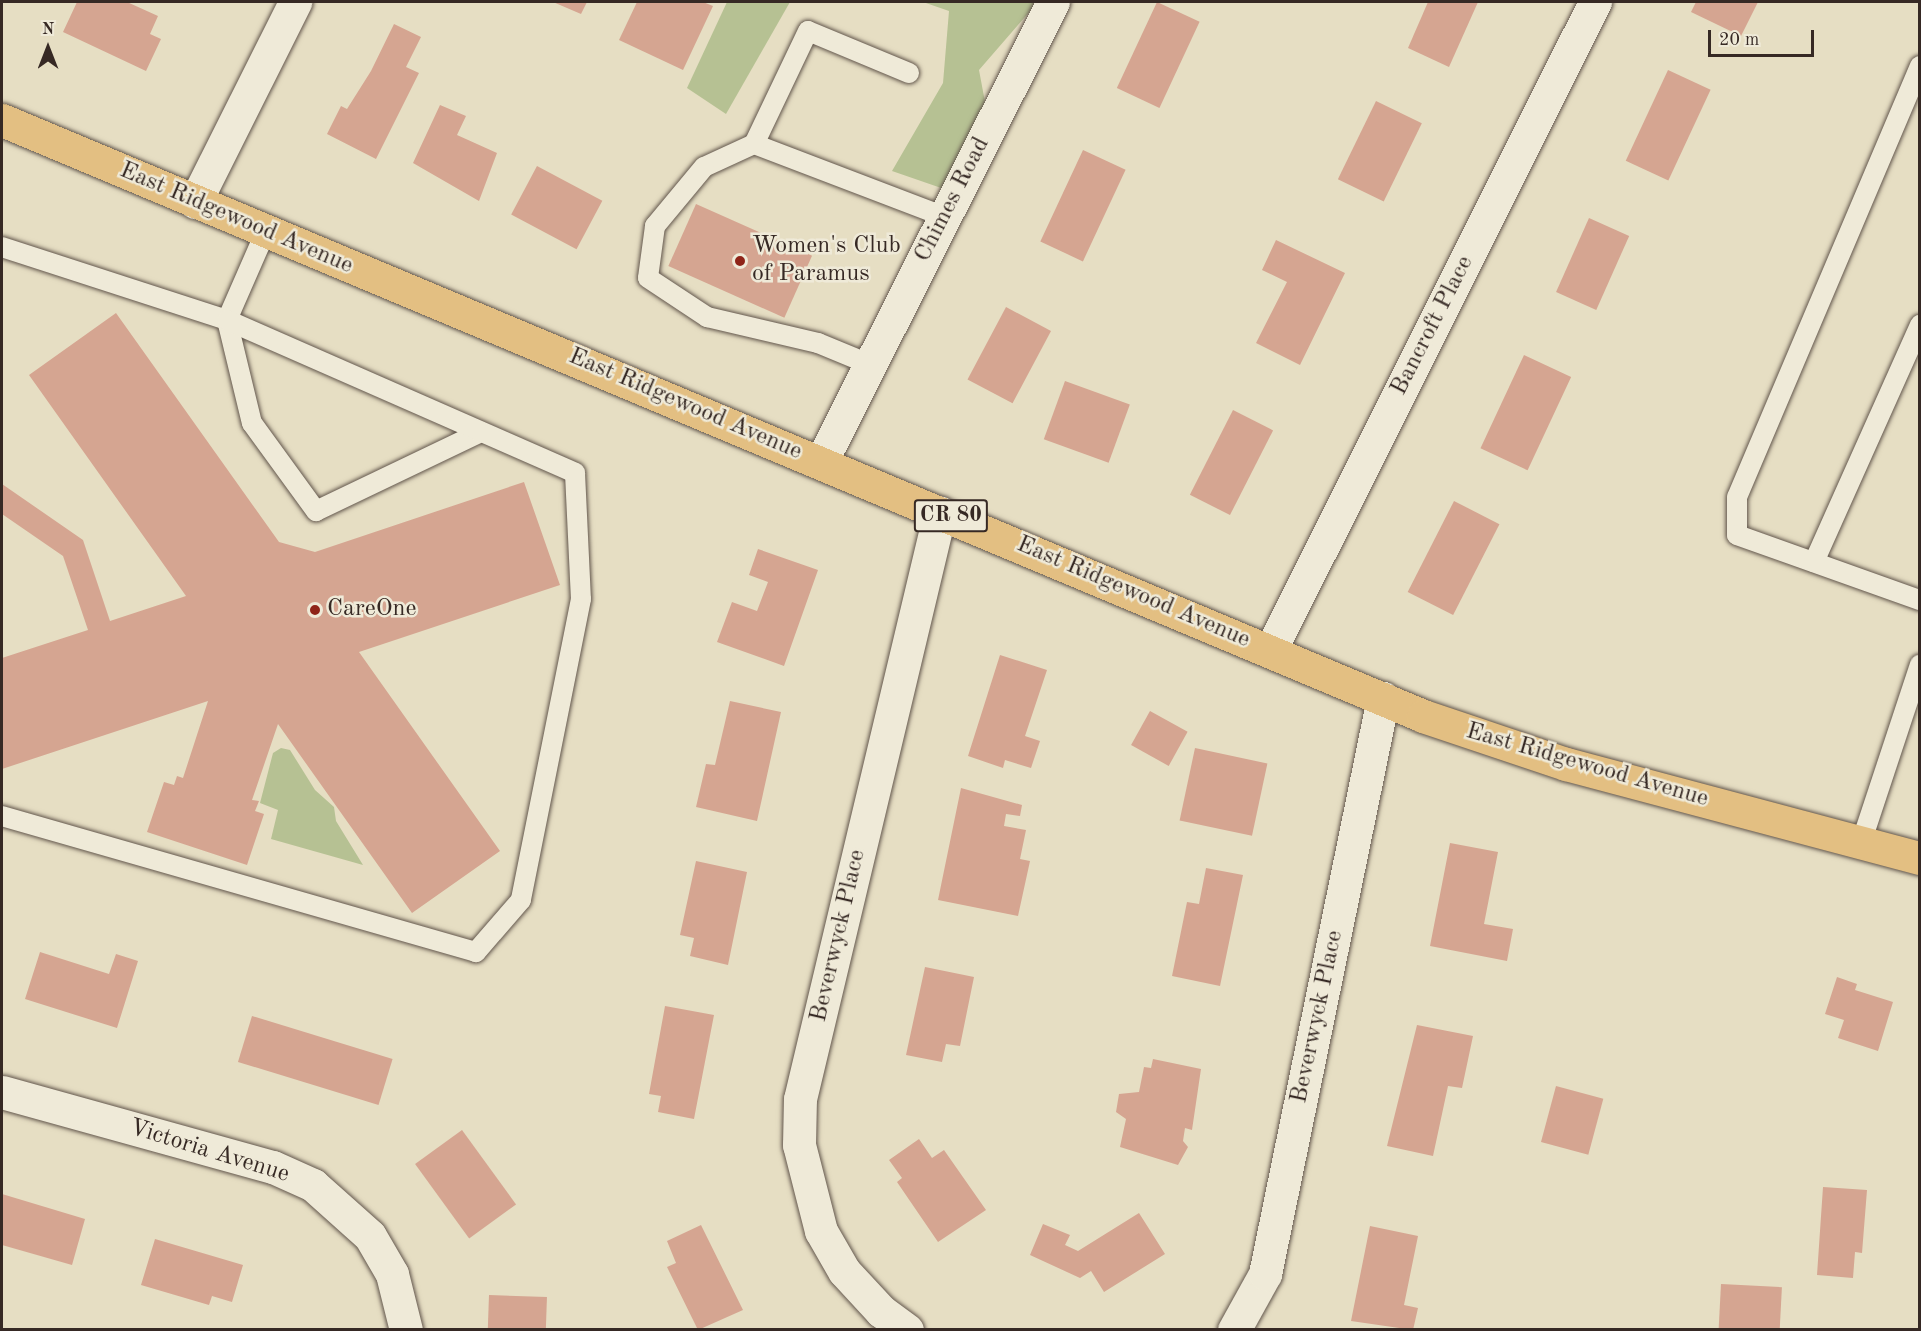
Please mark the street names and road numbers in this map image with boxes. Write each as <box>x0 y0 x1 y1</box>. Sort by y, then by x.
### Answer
street label: Chimes Road <box>909 133 997 267</box>
street label: East Ridgewood Avenue <box>115 157 357 281</box>
street label: Bancroft Place <box>1385 251 1481 401</box>
street label: East Ridgewood Avenue <box>564 343 806 467</box>
road number: CR 80 <box>914 497 988 535</box>
street label: East Ridgewood Avenue <box>1012 531 1254 655</box>
street label: East Ridgewood Avenue <box>1462 718 1712 814</box>
street label: Beverwyck Place <box>805 847 873 1025</box>
street label: Beverwyck Place <box>1286 928 1350 1106</box>
street label: Victoria Avenue <box>125 1114 293 1190</box>

